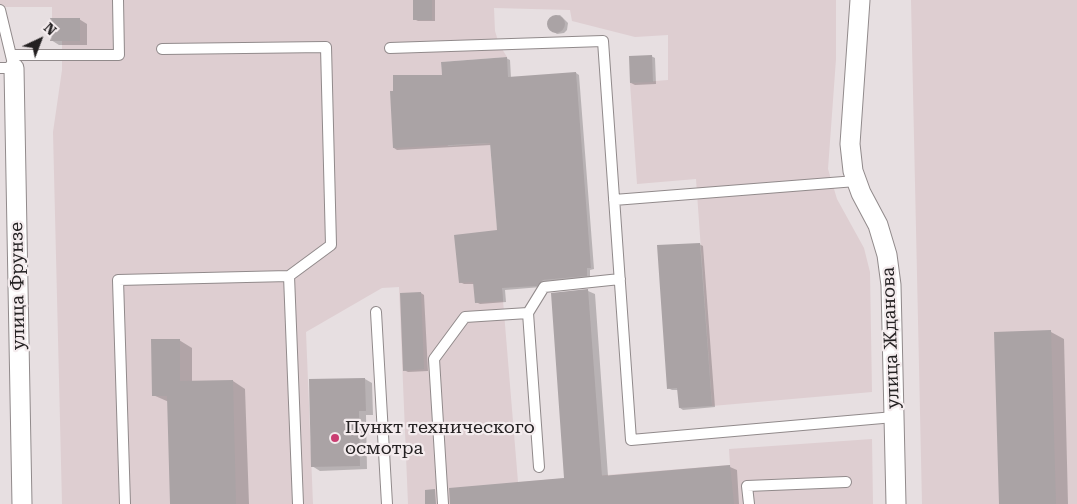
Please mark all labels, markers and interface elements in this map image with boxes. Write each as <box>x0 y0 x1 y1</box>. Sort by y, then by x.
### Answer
north arrow <box>15 15 65 65</box>
text: N <box>41 20 60 39</box>
street label: улица Фрунзе <box>6 222 30 350</box>
street label: улица Жданова <box>878 267 904 409</box>
place label: Пункт технического осмотра <box>345 417 535 459</box>
marker: Пункт технического осмотра <box>329 432 341 444</box>

